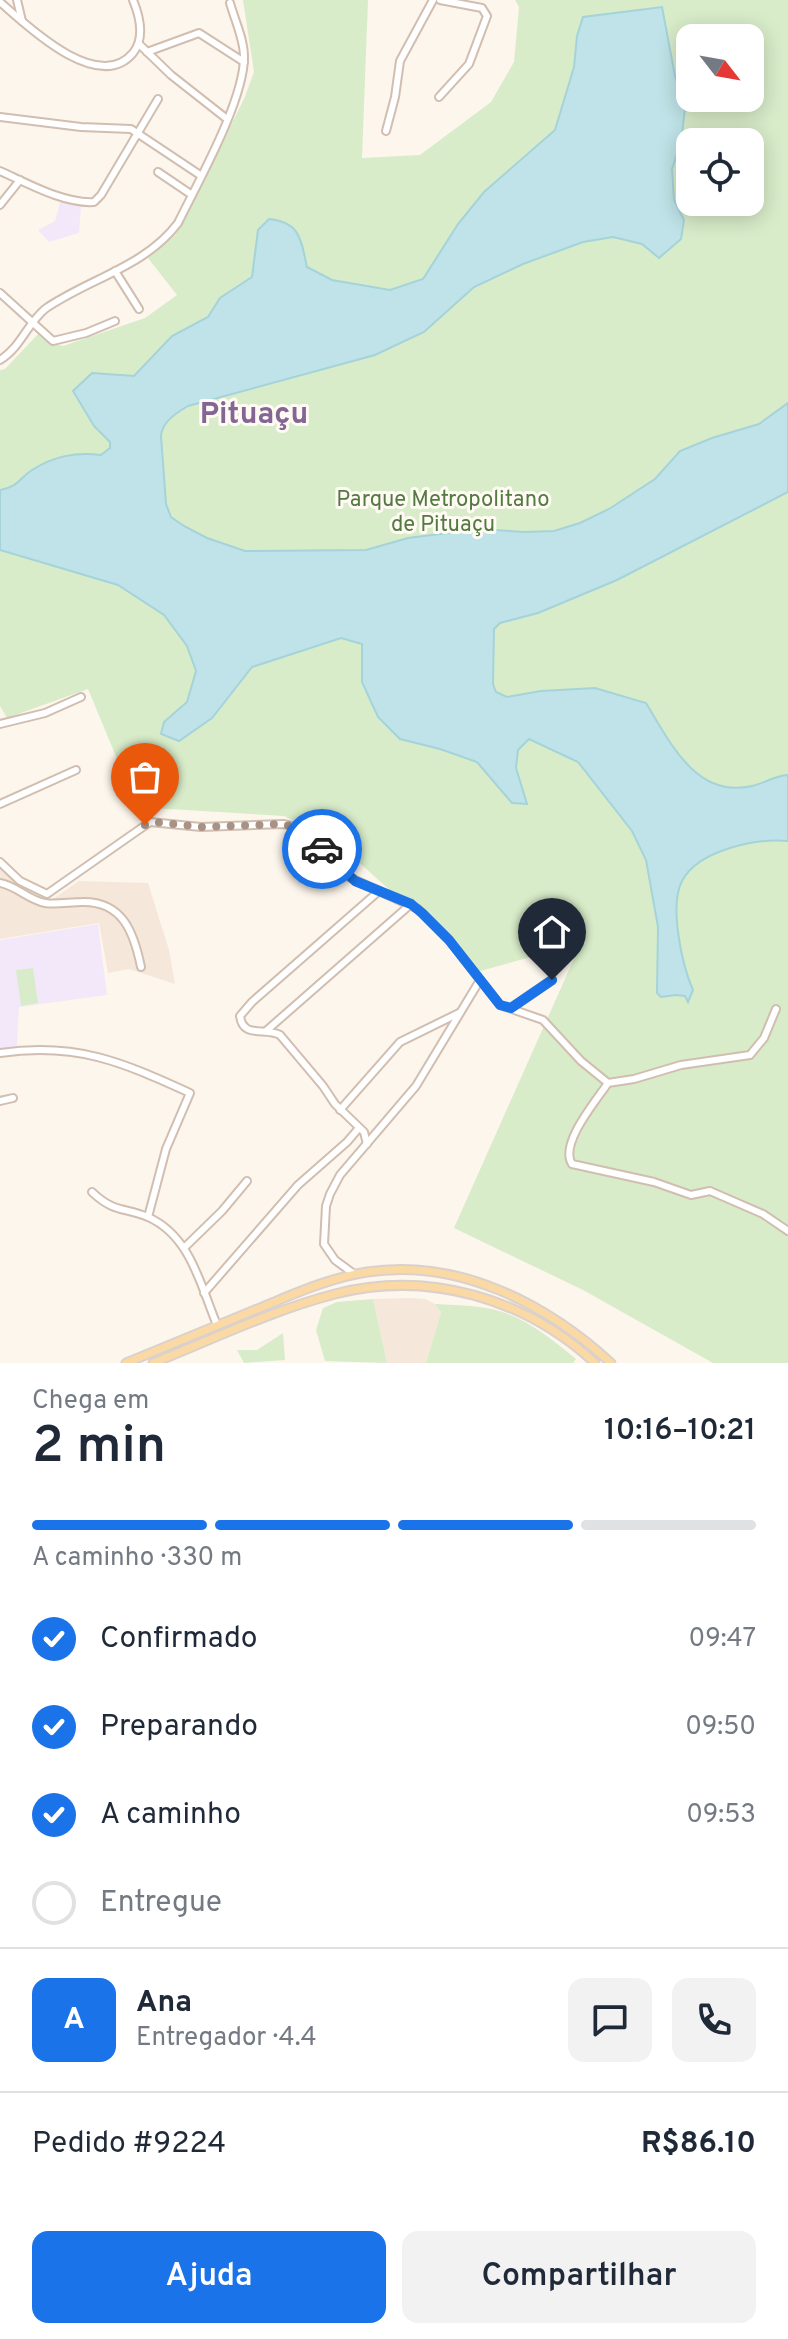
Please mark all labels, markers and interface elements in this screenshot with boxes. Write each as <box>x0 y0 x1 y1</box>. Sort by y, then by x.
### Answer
north arrow <box>676 24 764 112</box>
map controls <box>676 24 764 216</box>
button: locate <box>676 128 764 216</box>
district label: Pituaçu <box>200 397 308 434</box>
park label: Parque Metropolitano de Pituaçu <box>336 487 550 539</box>
pin <box>111 743 179 825</box>
icon: bag <box>123 755 167 799</box>
courier <box>282 809 362 889</box>
icon: car <box>300 827 344 871</box>
pin <box>518 898 586 980</box>
icon: home <box>530 910 574 954</box>
text: Chega em <box>32 1385 149 1418</box>
text: 10:16–10:21 <box>604 1413 756 1450</box>
text: 2 min <box>32 1415 166 1481</box>
text: A caminho · 330 m <box>32 1542 242 1575</box>
icon: check <box>32 1617 76 1661</box>
text: Confirmado <box>100 1621 258 1658</box>
text: 09:47 <box>688 1623 756 1656</box>
icon: check <box>32 1705 76 1749</box>
text: Preparando <box>100 1709 258 1746</box>
text: 09:50 <box>685 1711 756 1744</box>
icon: check <box>32 1793 76 1837</box>
text: A caminho <box>100 1797 241 1834</box>
text: 09:53 <box>686 1799 756 1832</box>
text: Entregue <box>100 1885 222 1922</box>
button: chat <box>568 1978 652 2062</box>
button: phone <box>672 1978 756 2062</box>
text: Ana <box>136 1985 192 2022</box>
text: A <box>63 2002 85 2039</box>
text: Entregador · 4.4 <box>136 2022 317 2055</box>
text: Pedido #9224 <box>32 2126 226 2163</box>
text: R$86.10 <box>641 2126 756 2163</box>
button: Ajuda <box>32 2231 386 2323</box>
button: Compartilhar <box>402 2231 756 2323</box>

